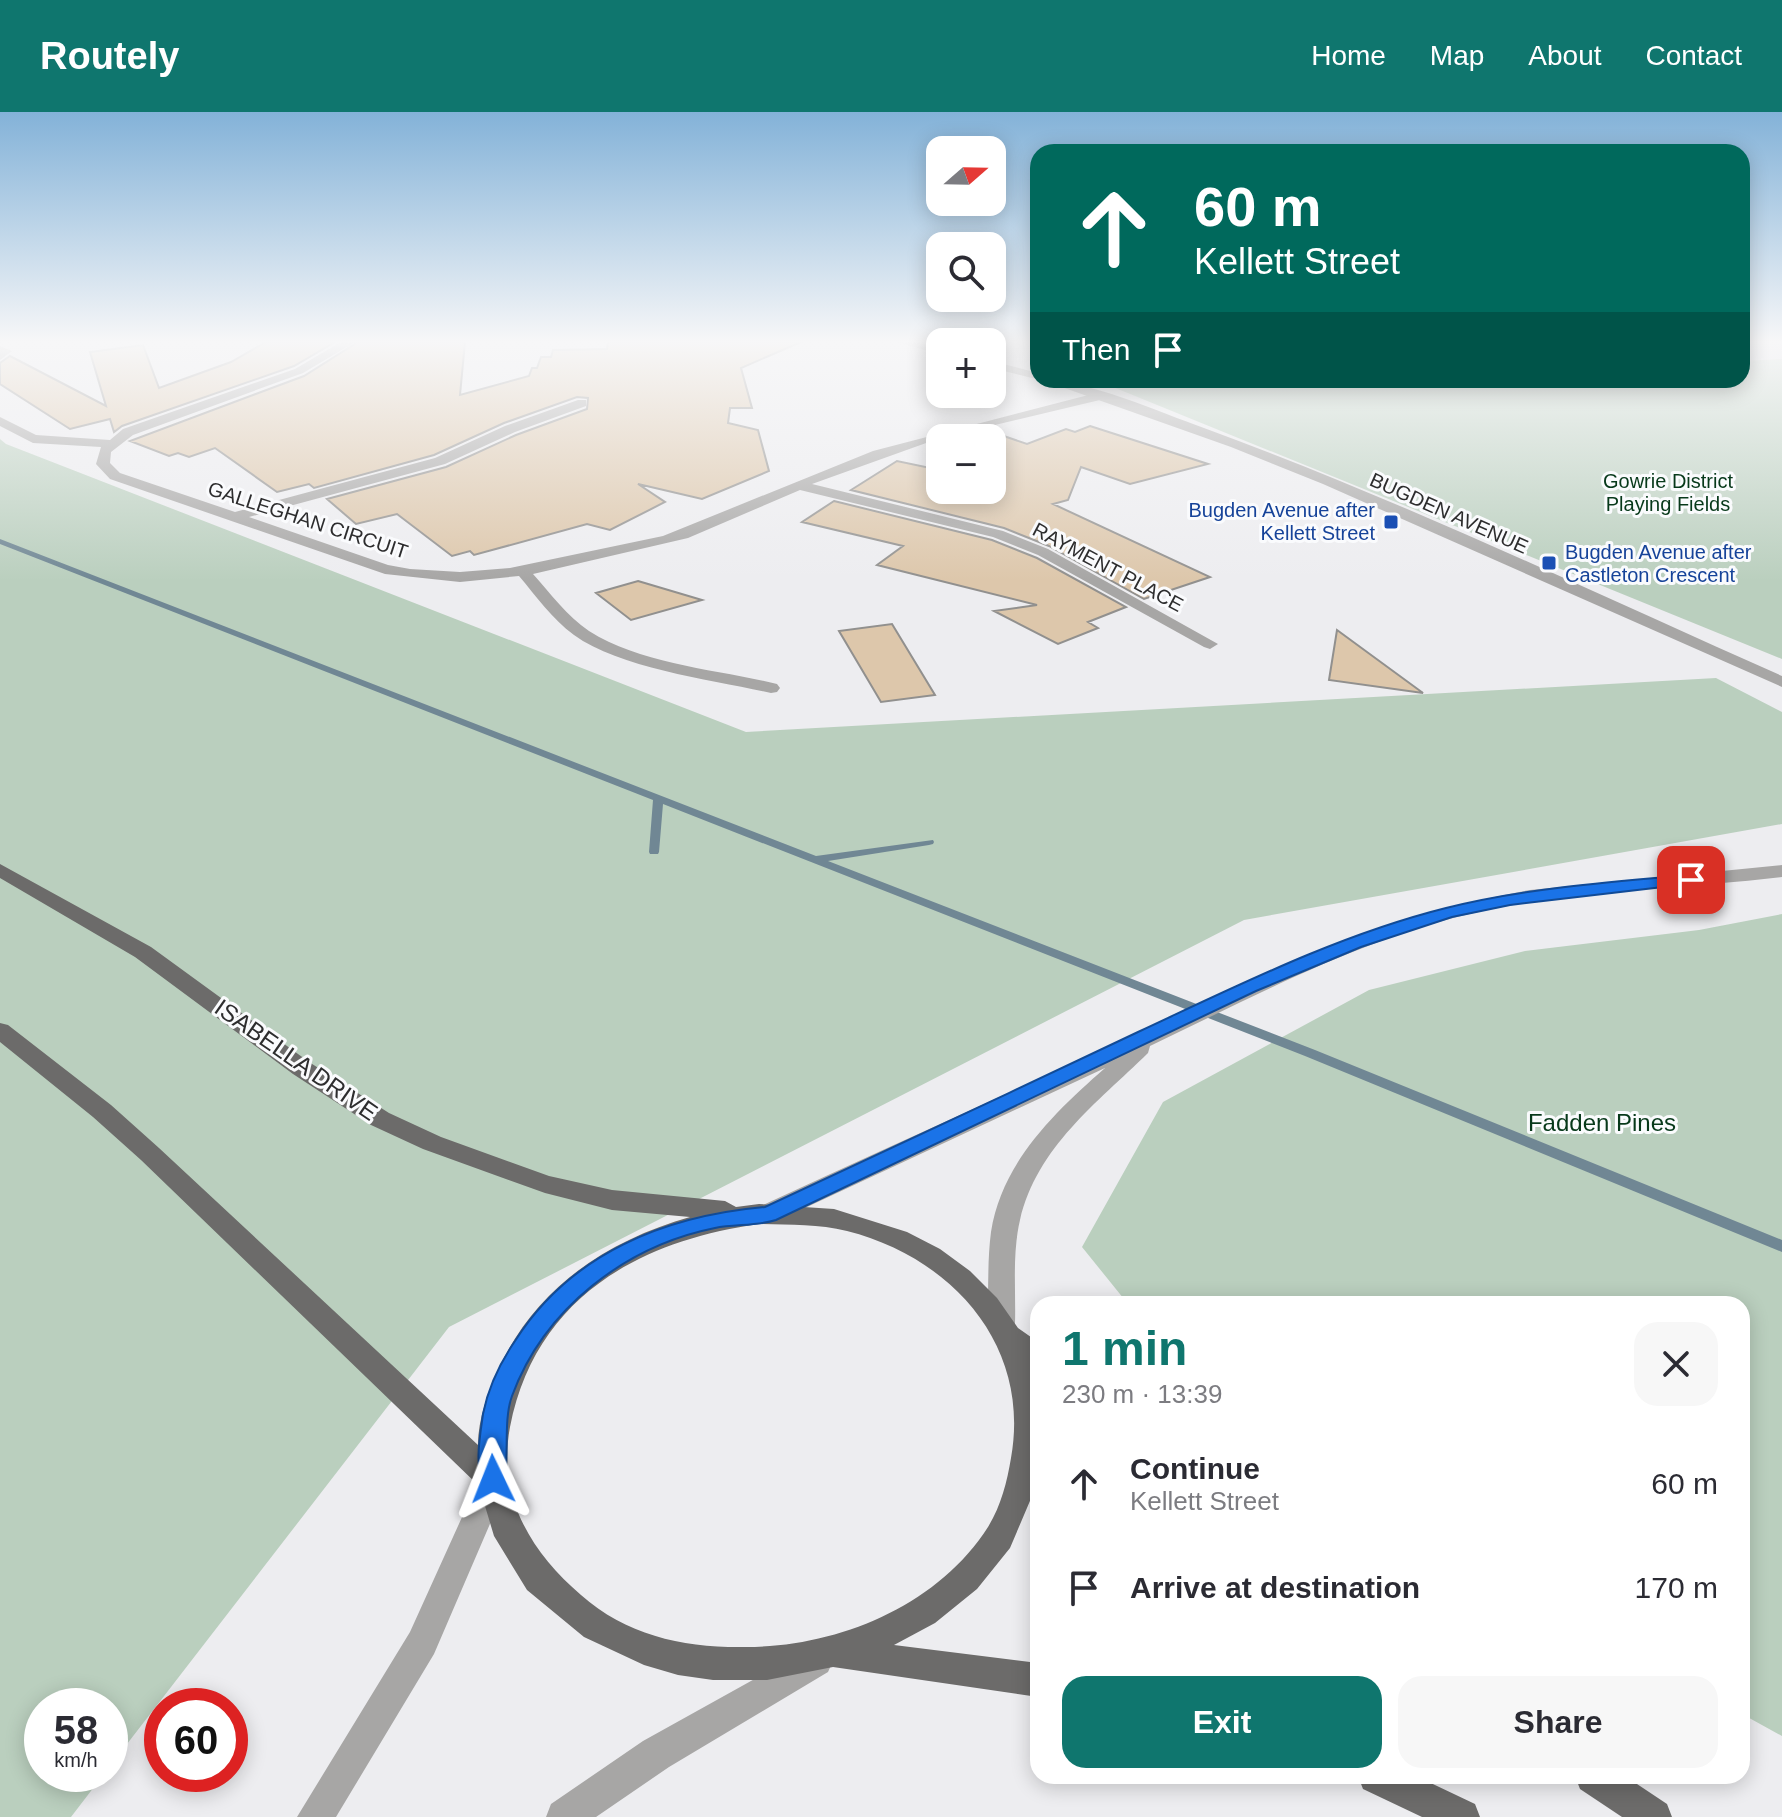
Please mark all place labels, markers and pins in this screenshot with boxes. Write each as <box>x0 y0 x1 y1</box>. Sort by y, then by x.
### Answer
place label: Bugden Avenue after Kellett Street <box>1189 499 1375 544</box>
marker: Bugden Avenue after Kellett Street <box>1382 513 1400 531</box>
place label: Bugden Avenue after Castleton Crescent <box>1565 541 1752 586</box>
marker: Bugden Avenue after Castleton Crescent <box>1540 554 1558 572</box>
pin <box>1657 846 1725 914</box>

